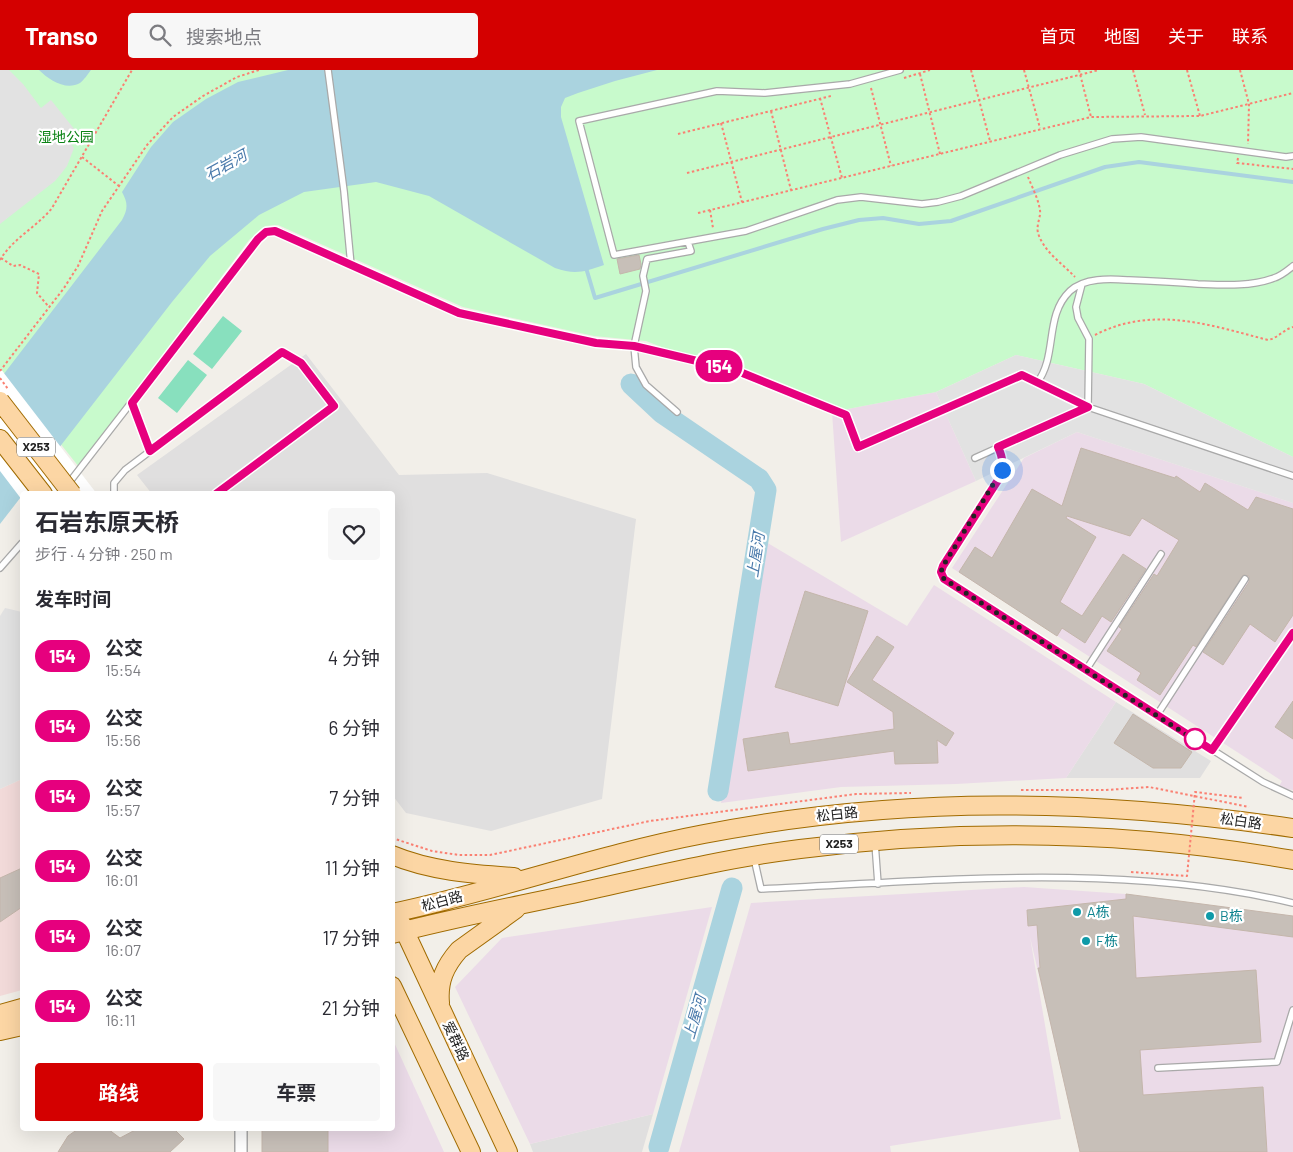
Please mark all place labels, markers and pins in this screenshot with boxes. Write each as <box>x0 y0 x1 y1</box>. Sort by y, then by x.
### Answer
unlabelled marker <box>1184 728 1206 750</box>
place label: A栋 <box>1087 903 1110 920</box>
marker: A栋 <box>1071 906 1083 918</box>
place label: B栋 <box>1220 907 1243 924</box>
marker: B栋 <box>1204 910 1216 922</box>
place label: F栋 <box>1096 932 1118 949</box>
marker: F栋 <box>1080 935 1092 947</box>

